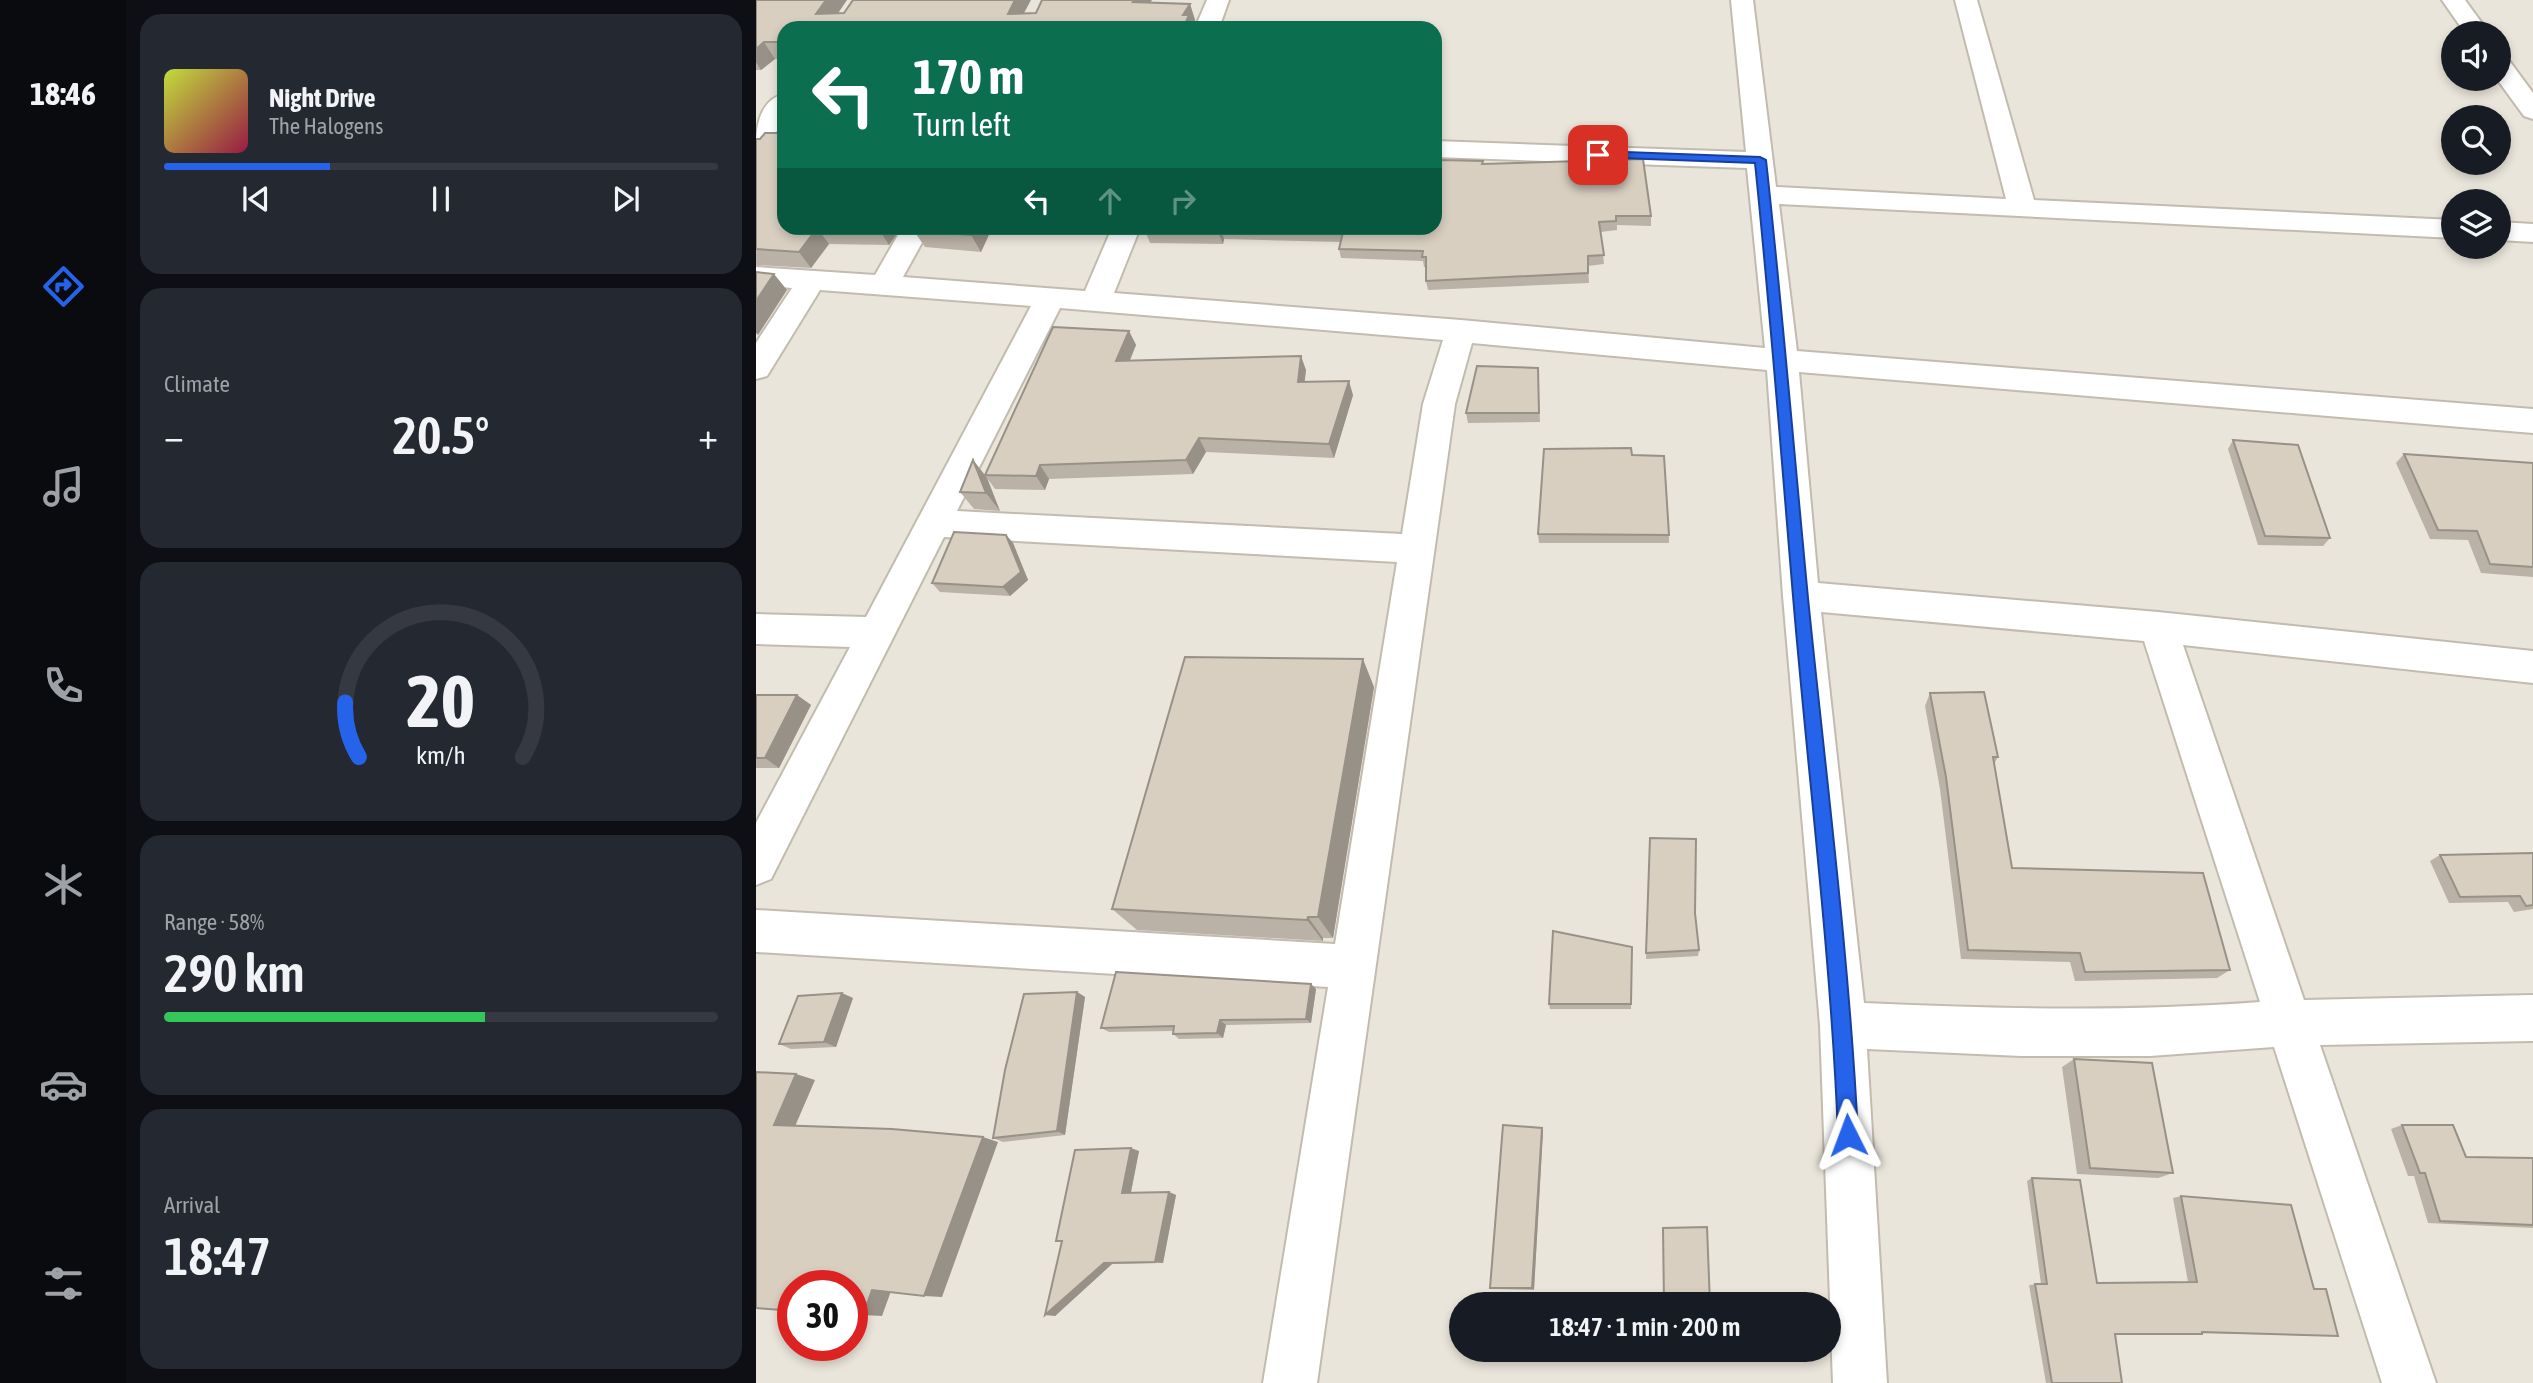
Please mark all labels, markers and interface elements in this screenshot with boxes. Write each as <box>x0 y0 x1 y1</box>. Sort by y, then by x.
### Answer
map controls <box>2441 21 2511 259</box>
button: sound <box>2441 21 2511 91</box>
text: 170 m <box>913 48 1024 104</box>
icon: left <box>798 49 889 140</box>
text: 18:46 <box>30 75 96 112</box>
text: Night Drive <box>269 83 376 113</box>
button: search <box>2441 105 2511 175</box>
text: Turn left <box>913 106 1011 143</box>
text: The Halogens <box>269 113 383 139</box>
pin <box>1568 125 1628 185</box>
icon: arrive <box>1579 136 1617 174</box>
icon: previous <box>237 180 275 218</box>
icon: pause <box>422 180 460 218</box>
icon: next <box>607 180 645 218</box>
icon: left <box>1018 182 1056 220</box>
icon: ahead <box>1091 182 1129 220</box>
icon: right <box>1164 182 1202 220</box>
button: layers <box>2441 189 2511 259</box>
icon: directions <box>39 262 88 311</box>
text: Climate <box>164 371 230 397</box>
text: 20.5° <box>393 405 489 465</box>
text: − <box>164 414 184 457</box>
text: + <box>698 414 718 457</box>
icon: music <box>39 462 88 511</box>
text: 20 <box>407 660 475 743</box>
icon: phone <box>39 661 88 710</box>
text: km/h <box>416 741 466 769</box>
icon: climate <box>39 860 88 909</box>
text: Range · 58% <box>164 909 264 935</box>
text: 290 km <box>164 943 305 1003</box>
icon: car <box>39 1060 88 1109</box>
position arrow <box>1811 1098 1885 1172</box>
text: Arrival <box>164 1192 220 1218</box>
text: 18:47 <box>164 1226 271 1286</box>
icon: filters <box>39 1259 88 1308</box>
speed limit sign: 30 <box>777 1270 868 1361</box>
text: 18:47 · 1 min · 200 m <box>1550 1312 1740 1342</box>

